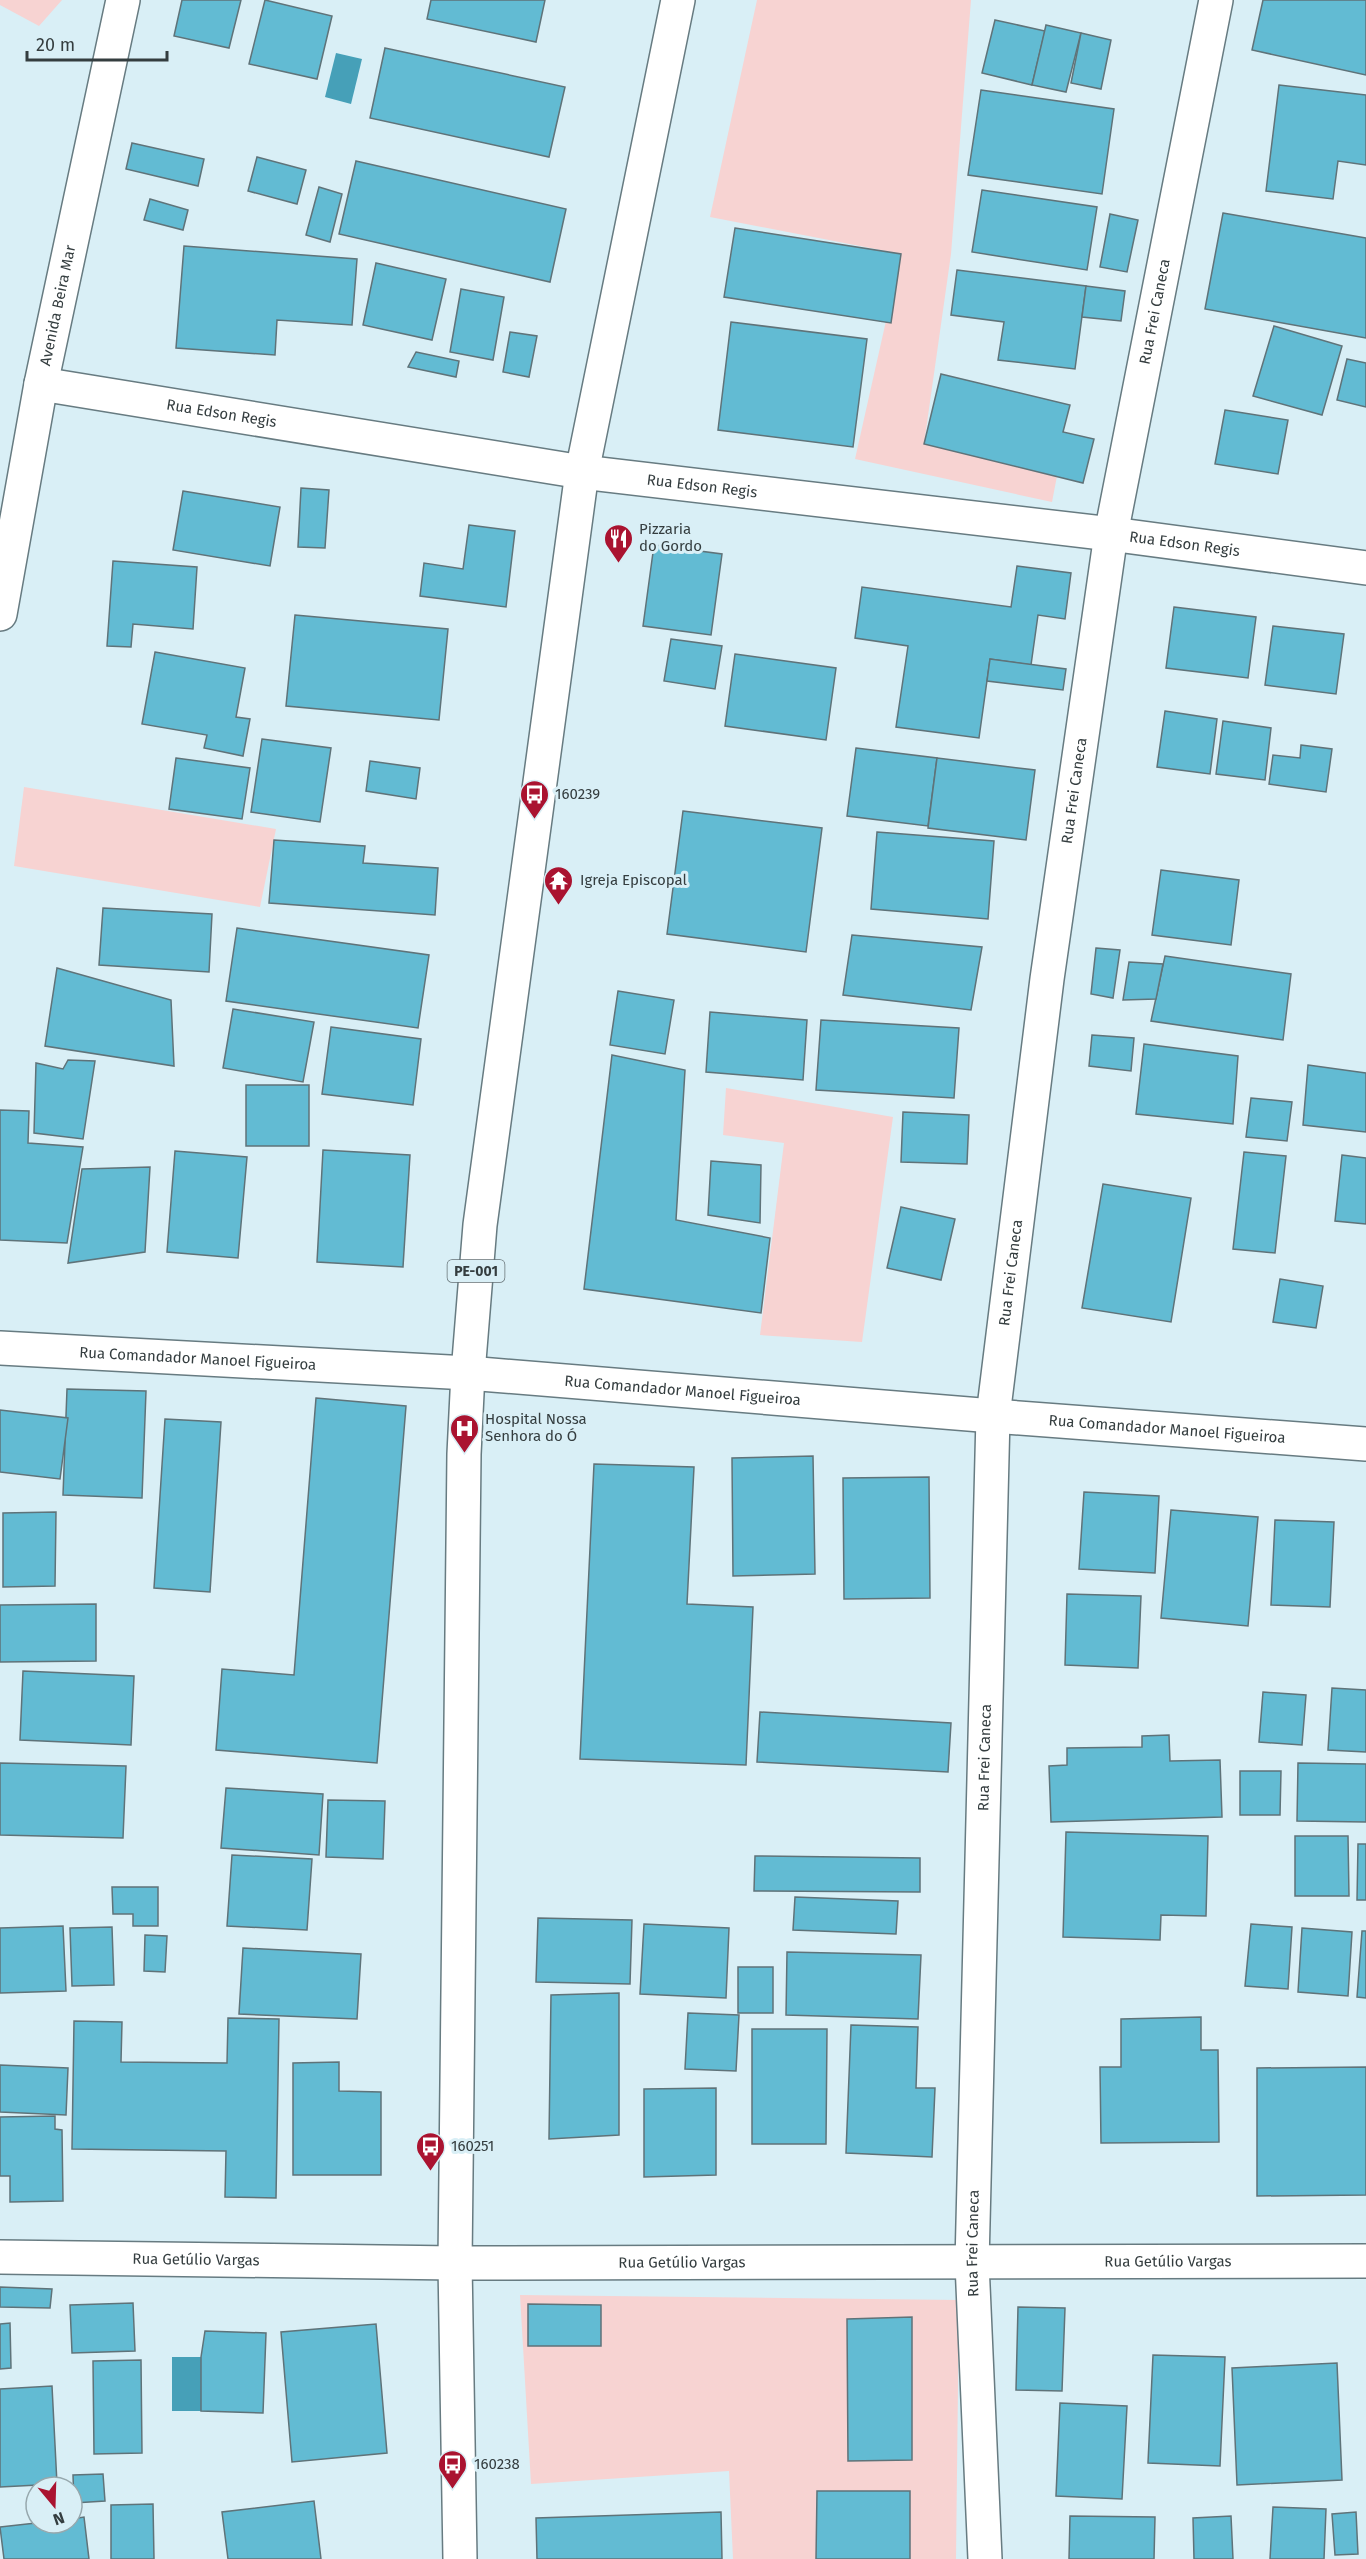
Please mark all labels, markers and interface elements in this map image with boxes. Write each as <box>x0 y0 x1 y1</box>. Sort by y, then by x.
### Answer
scale bar <box>27 24 166 62</box>
text: 20 m <box>36 34 75 56</box>
street label: Avenida Beira Mar <box>36 243 79 367</box>
street label: Rua Frei Caneca <box>1136 257 1174 366</box>
street label: Rua Edson Regis <box>165 396 278 431</box>
street label: Rua Edson Regis <box>646 471 758 501</box>
place label: Pizzaria do Gordo <box>639 520 702 555</box>
restaurant icon: Pizzaria do Gordo <box>602 522 634 564</box>
street label: Rua Edson Regis <box>1128 528 1241 560</box>
street label: Rua Frei Caneca <box>1058 736 1091 845</box>
bus stop icon: 160239 <box>518 778 550 820</box>
place label: 160239 <box>555 785 600 803</box>
temple icon: Igreja Episcopal <box>543 864 575 906</box>
place label: Igreja Episcopal <box>580 871 687 889</box>
street label: Rua Frei Caneca <box>995 1218 1026 1327</box>
road number: PE-001 <box>448 1260 504 1282</box>
street label: Rua Comandador Manoel Figueiroa <box>79 1343 317 1374</box>
street label: Rua Comandador Manoel Figueiroa <box>564 1372 802 1409</box>
place label: Hospital Nossa Senhora do Ó <box>485 1410 587 1445</box>
street label: Rua Comandador Manoel Figueiroa <box>1048 1411 1286 1447</box>
hospital icon: Hospital Nossa Senhora do Ó <box>448 1412 480 1454</box>
street label: Rua Frei Caneca <box>974 1704 995 1811</box>
bus stop icon: 160251 <box>414 2130 446 2172</box>
place label: 160251 <box>451 2137 494 2155</box>
street label: Rua Frei Caneca <box>963 2189 983 2297</box>
street label: Rua Getúlio Vargas <box>132 2250 260 2269</box>
street label: Rua Getúlio Vargas <box>1104 2252 1232 2271</box>
street label: Rua Getúlio Vargas <box>618 2253 746 2272</box>
bus stop icon: 160238 <box>437 2448 469 2490</box>
place label: 160238 <box>474 2455 520 2473</box>
north arrow <box>24 2475 84 2535</box>
text: N <box>51 2508 67 2529</box>

